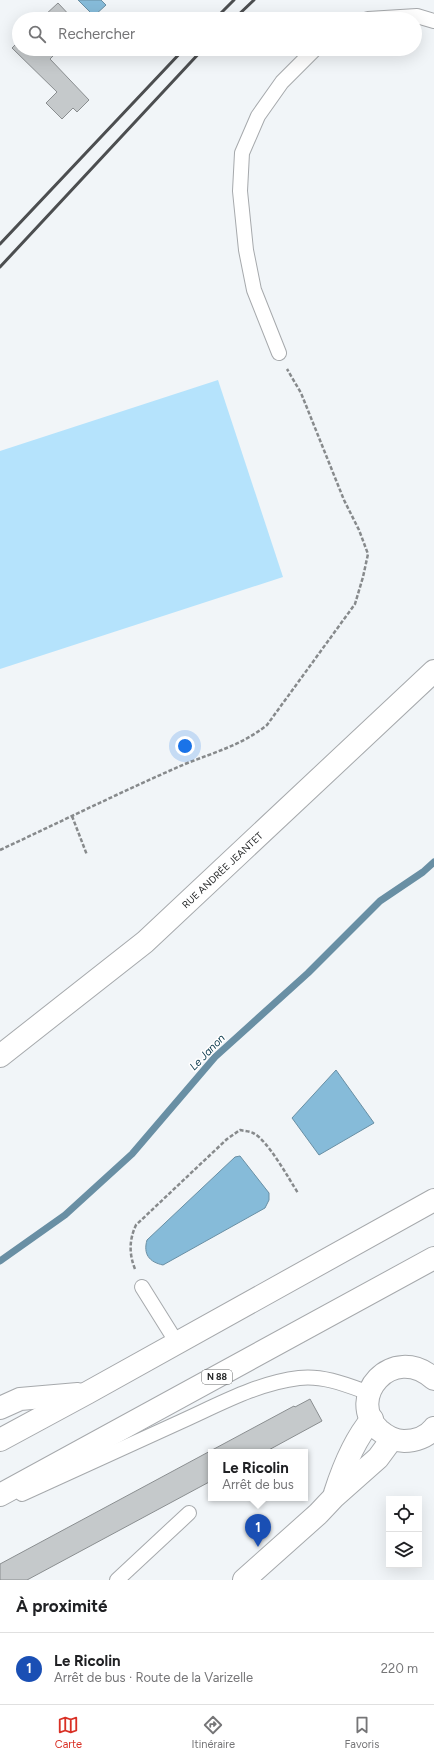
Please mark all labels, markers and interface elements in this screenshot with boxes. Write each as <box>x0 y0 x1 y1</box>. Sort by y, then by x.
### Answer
search box <box>12 12 422 56</box>
icon: search <box>26 23 48 45</box>
text: Rechercher <box>58 25 135 43</box>
your location <box>175 736 195 756</box>
street label: RUE ANDRÉE JEANTET <box>179 829 266 911</box>
water label: Le Janon <box>187 1032 228 1073</box>
road number: N 88 <box>202 1370 232 1384</box>
popup <box>208 1449 308 1501</box>
text: Le Ricolin <box>222 1459 289 1477</box>
text: Arrêt de bus <box>222 1477 294 1492</box>
map controls <box>386 1496 422 1568</box>
button: locate <box>386 1496 422 1532</box>
pin: 1 <box>245 1514 271 1547</box>
button: layers <box>386 1532 422 1568</box>
text: À proximité <box>16 1596 107 1616</box>
text: Le Ricolin <box>54 1652 121 1670</box>
text: 1 <box>26 1661 32 1676</box>
text: 220 m <box>381 1661 418 1676</box>
text: Arrêt de bus · Route de la Varizelle <box>54 1670 253 1685</box>
tab: Carte <box>55 1714 82 1751</box>
tab: Itinéraire <box>192 1714 235 1751</box>
tab: Favoris <box>344 1714 379 1751</box>

